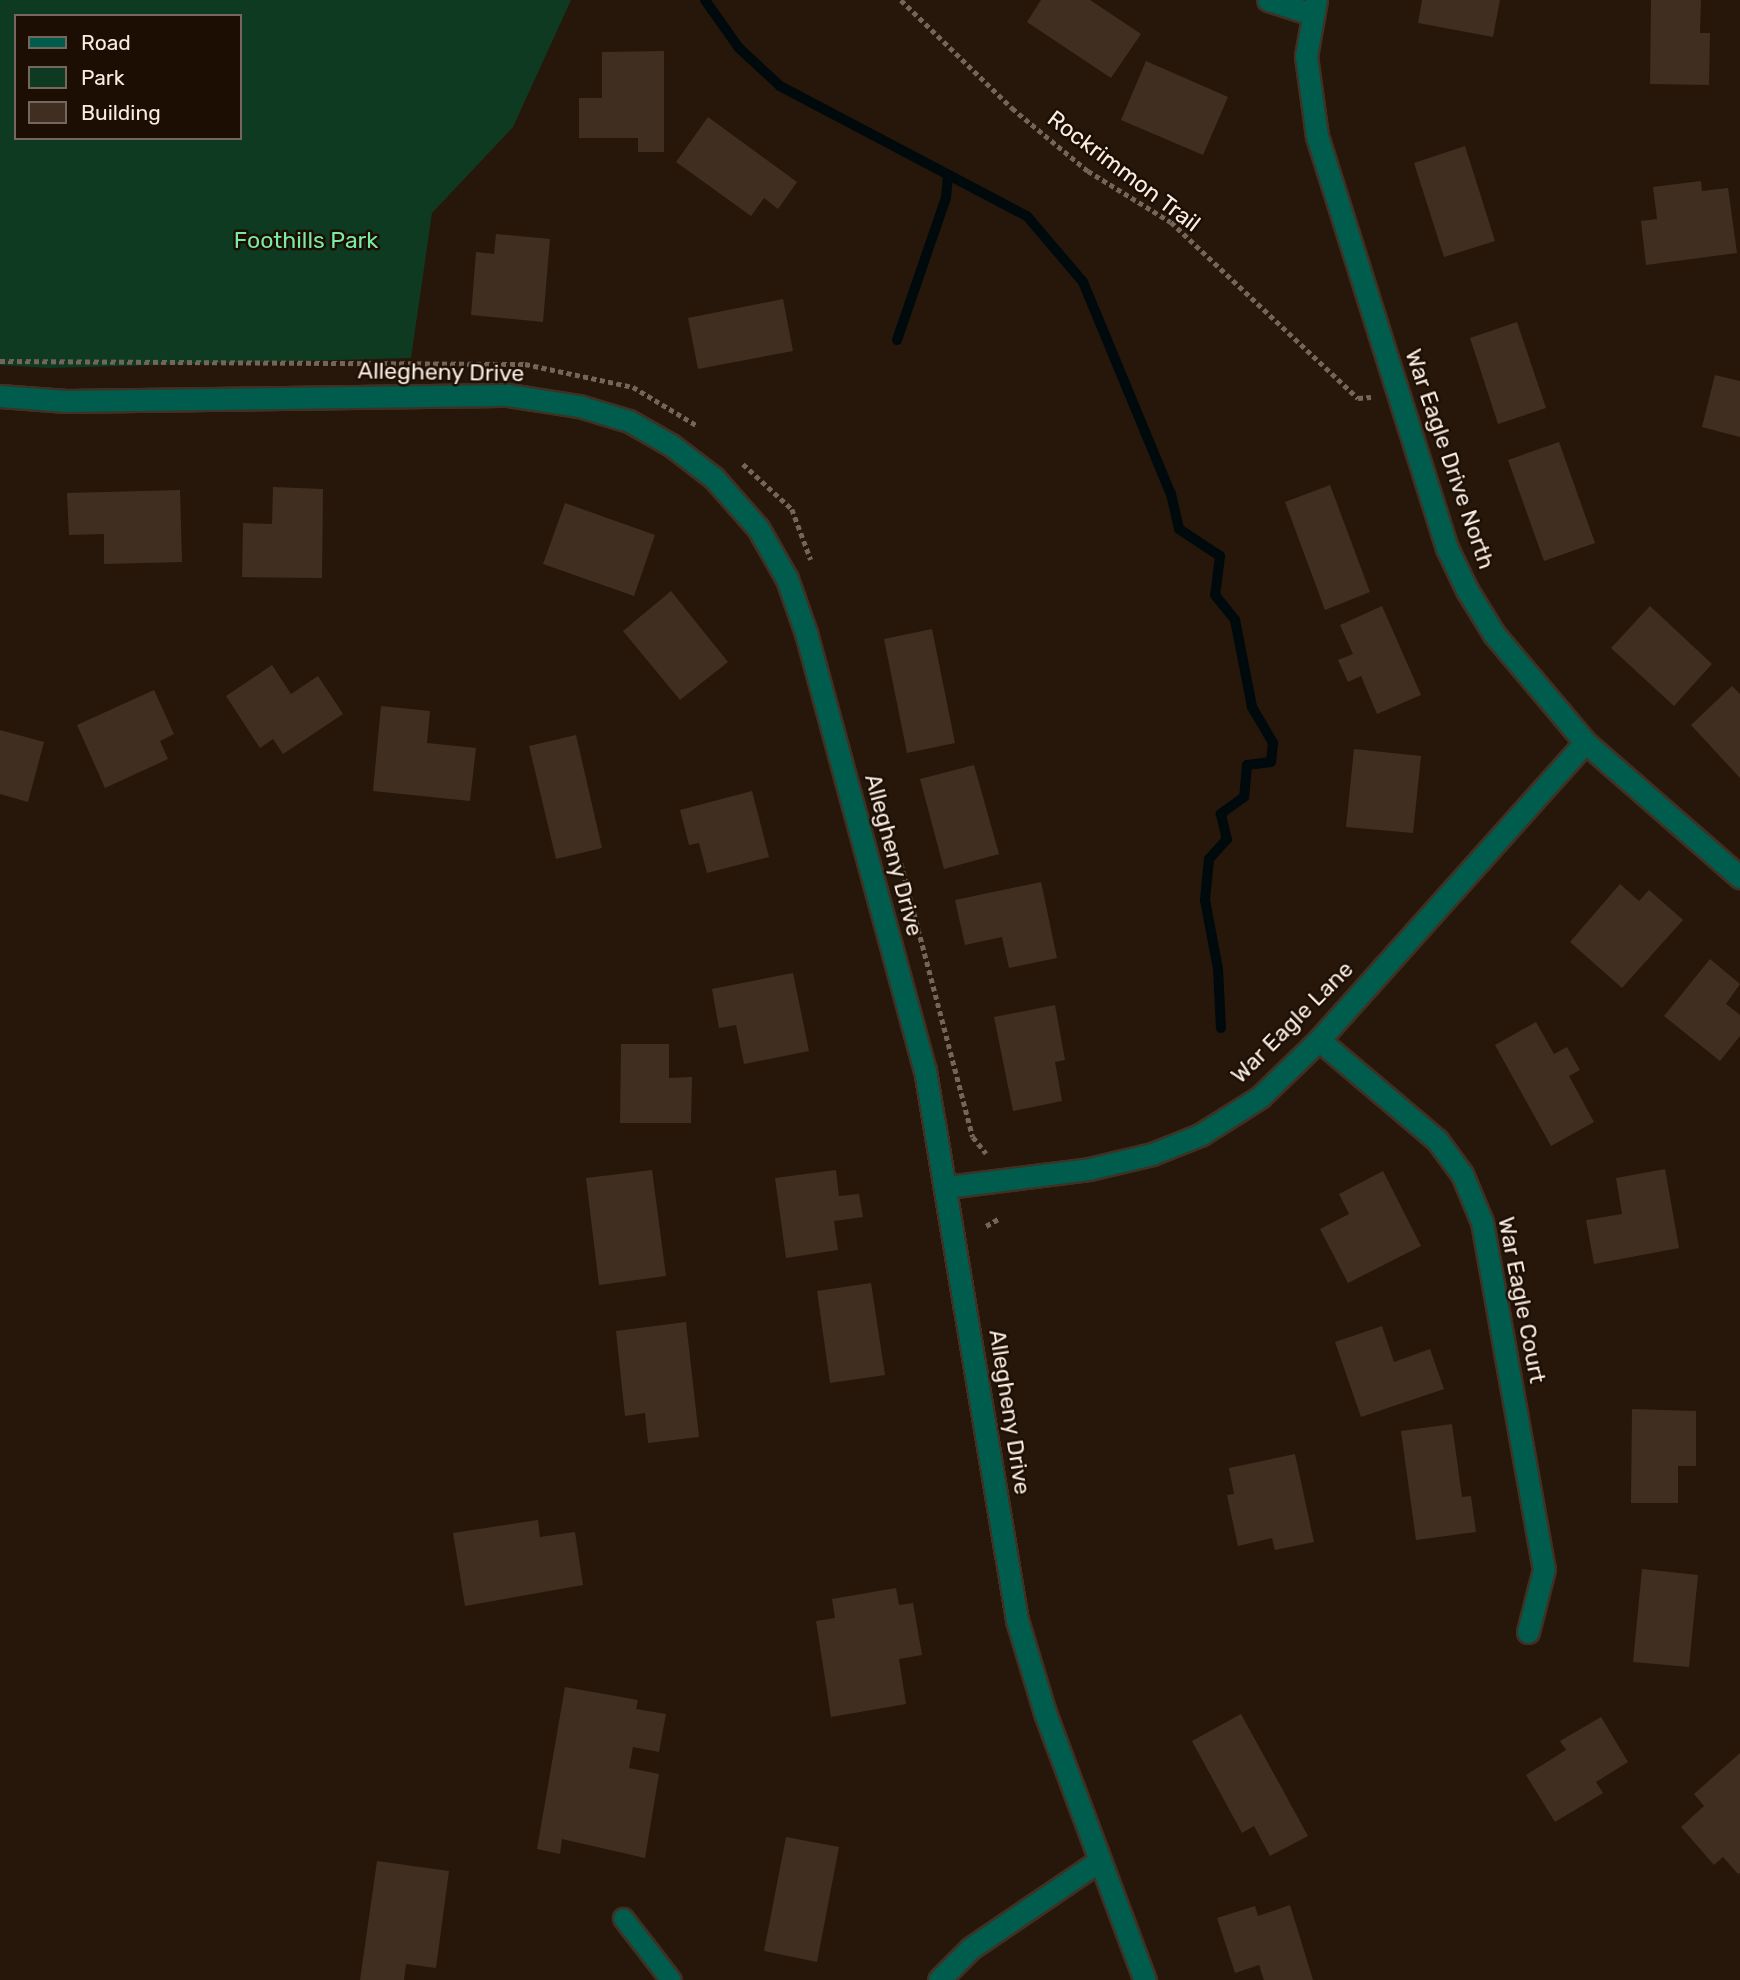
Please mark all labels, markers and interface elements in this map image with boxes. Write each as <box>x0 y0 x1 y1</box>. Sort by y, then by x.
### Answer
legend <box>14 14 242 140</box>
text: Road <box>81 30 131 55</box>
text: Park <box>81 65 125 90</box>
text: Building <box>81 100 161 125</box>
street label: Rockrimmon Trail <box>1042 104 1206 238</box>
park label: Foothills Park <box>234 226 378 254</box>
street label: War Eagle Drive North <box>1399 345 1501 573</box>
street label: Allegheny Drive <box>357 357 525 387</box>
street label: Allegheny Drive <box>859 771 929 939</box>
street label: War Eagle Lane <box>1225 955 1359 1089</box>
street label: War Eagle Court <box>1492 1214 1552 1386</box>
street label: Allegheny Drive <box>983 1327 1037 1497</box>

